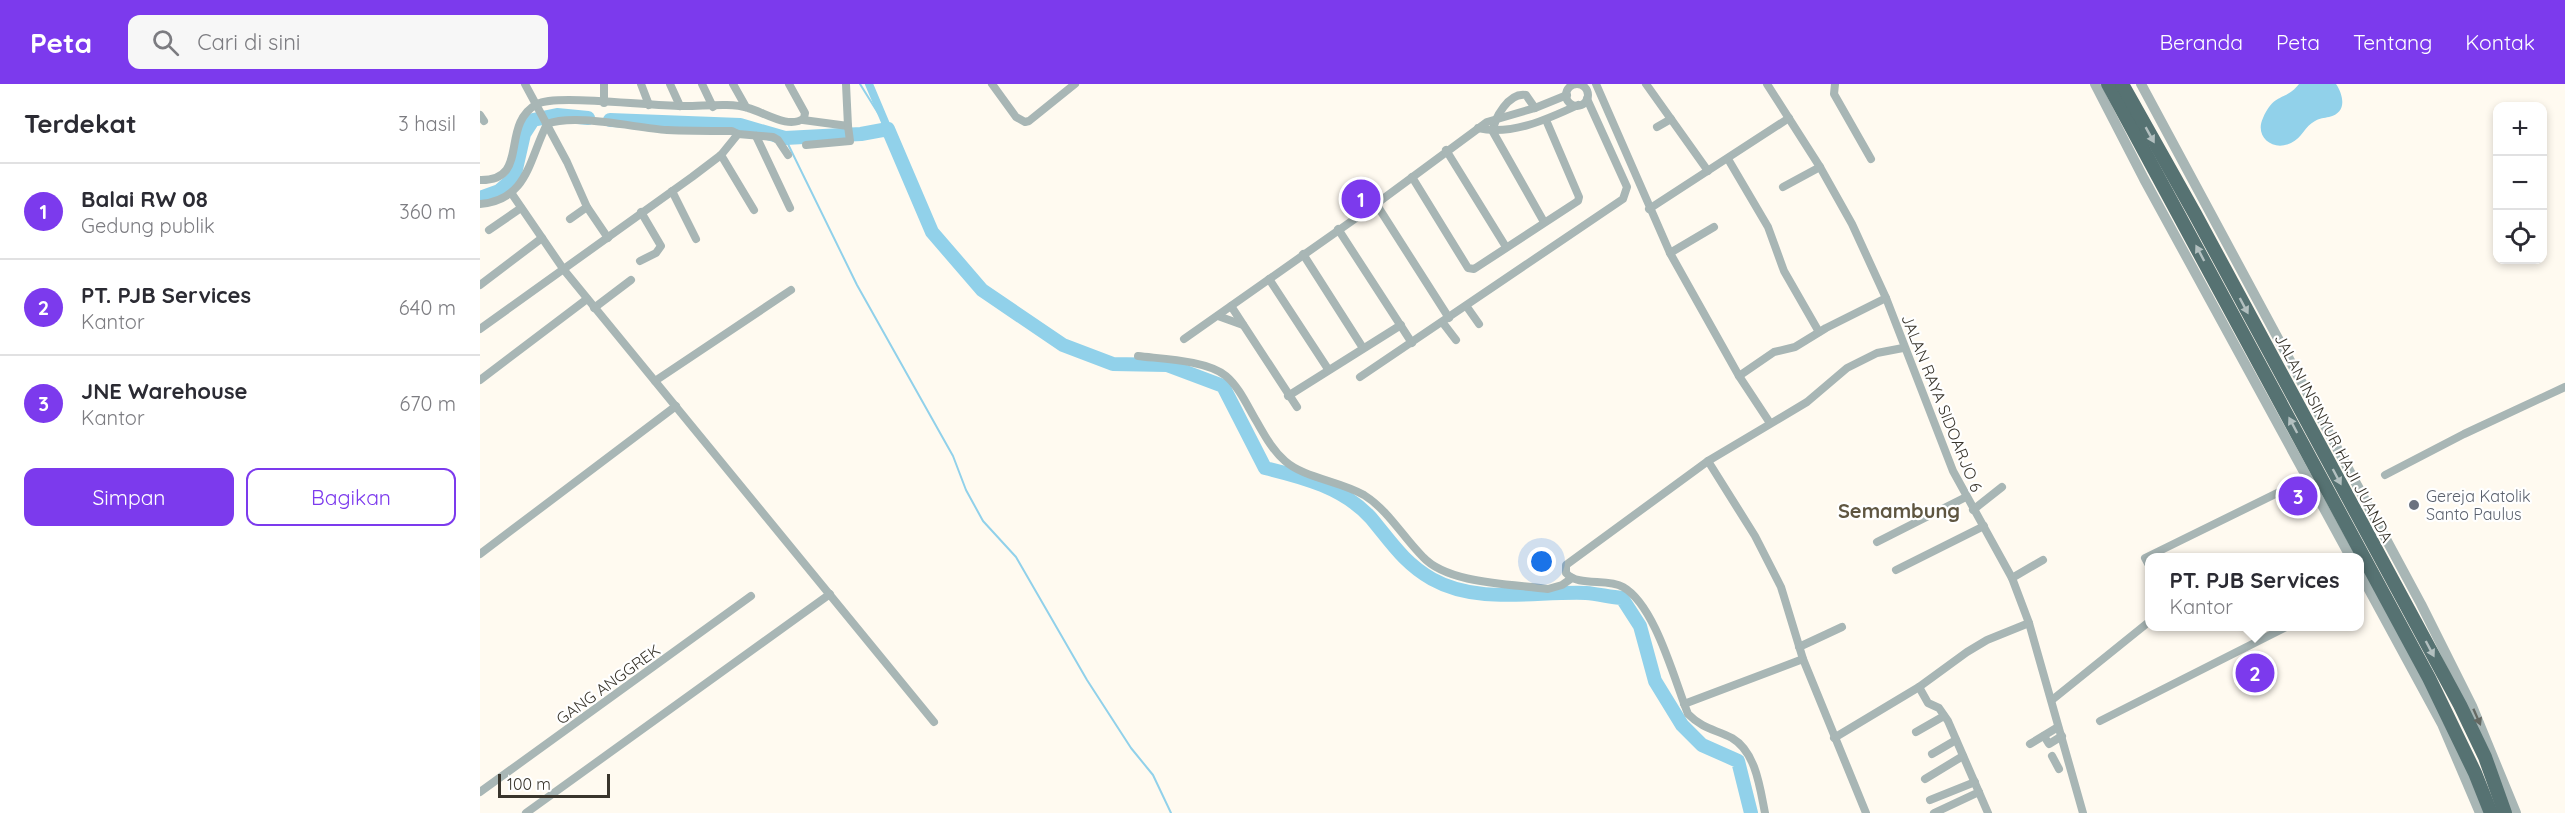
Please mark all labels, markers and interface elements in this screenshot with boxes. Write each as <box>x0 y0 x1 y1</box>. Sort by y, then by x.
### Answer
search box <box>128 15 548 69</box>
text: Peta <box>30 25 92 60</box>
icon: search <box>149 26 182 59</box>
text: Cari di sini <box>197 28 301 56</box>
text: Beranda <box>2159 29 2243 55</box>
text: Peta <box>2276 29 2320 55</box>
text: Tentang <box>2353 29 2432 55</box>
text: Kontak <box>2465 29 2535 55</box>
map controls <box>2493 102 2547 264</box>
button: + <box>2493 102 2547 156</box>
text: Terdekat <box>24 107 137 140</box>
text: 3 hasil <box>398 111 456 136</box>
one-way arrow <box>2145 127 2155 144</box>
button: − <box>2493 156 2547 210</box>
pin: 1 <box>1342 176 1380 222</box>
text: Balai RW 08 <box>81 185 208 213</box>
text: 1 <box>40 199 47 224</box>
text: 360 m <box>399 199 456 224</box>
button: locate <box>2493 210 2547 264</box>
text: Gedung publik <box>81 213 215 238</box>
one-way arrow <box>2195 244 2205 261</box>
text: PT. PJB Services <box>81 281 251 309</box>
text: 2 <box>38 295 49 320</box>
text: 640 m <box>399 295 456 320</box>
one-way arrow <box>2239 298 2249 315</box>
text: Kantor <box>81 309 145 334</box>
street label: JALAN RAYA SIDOARJO 6 <box>1897 311 1987 495</box>
street label: JALAN INSINYUR HAJI JUANDA <box>2270 330 2398 546</box>
text: JNE Warehouse <box>81 377 248 405</box>
text: 3 <box>38 391 49 416</box>
text: 670 m <box>399 391 456 416</box>
text: Kantor <box>81 405 145 430</box>
one-way arrow <box>2288 416 2298 433</box>
button: Simpan <box>24 468 234 526</box>
button: Bagikan <box>246 468 456 526</box>
one-way arrow <box>2332 469 2342 486</box>
pin: 3 <box>2278 474 2318 518</box>
place label: Gereja Katolik Santo Paulus <box>2426 486 2531 524</box>
district label: Semambung <box>1838 498 1960 523</box>
marker: Gereja Katolik Santo Paulus <box>2407 498 2421 512</box>
your location <box>1527 547 1556 576</box>
popup <box>2145 553 2364 631</box>
text: PT. PJB Services <box>2169 566 2340 594</box>
text: Kantor <box>2169 594 2233 619</box>
street label: GANG ANGGREK <box>552 640 664 728</box>
one-way arrow <box>2424 640 2434 658</box>
pin: 2 <box>2236 650 2274 696</box>
one-way arrow <box>2472 709 2482 727</box>
scale bar <box>498 771 610 798</box>
text: 100 m <box>507 774 551 794</box>

